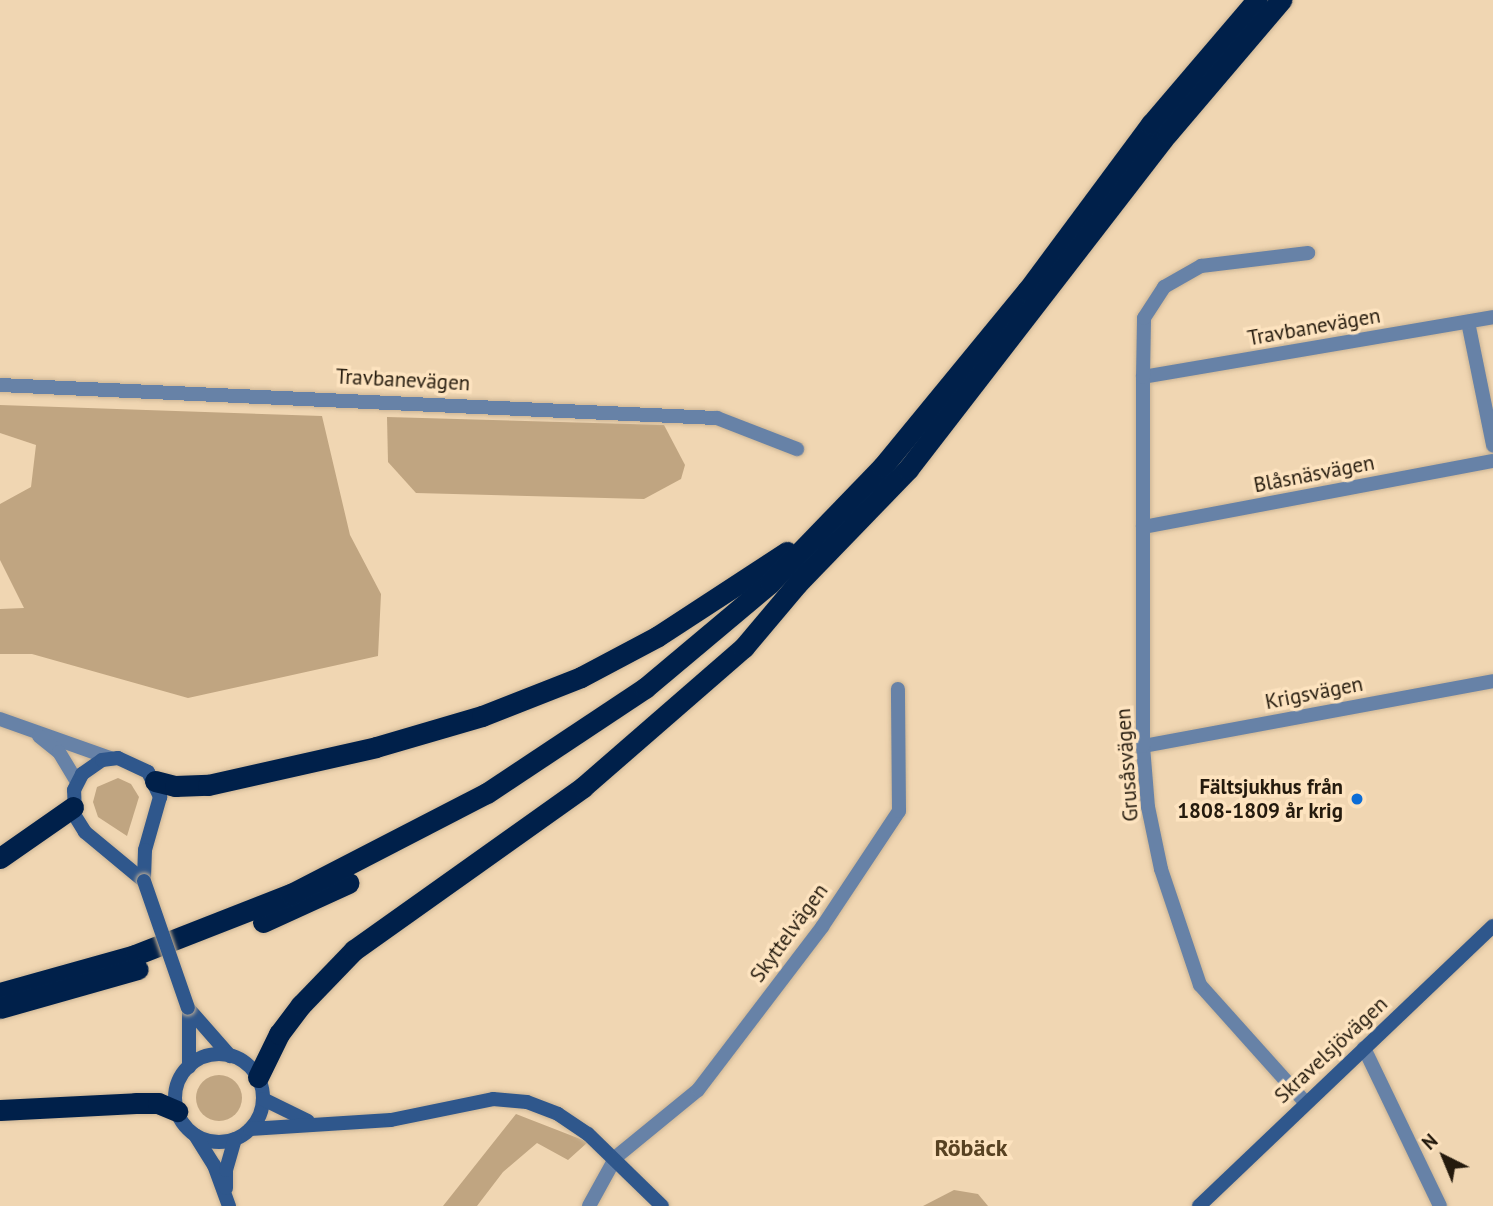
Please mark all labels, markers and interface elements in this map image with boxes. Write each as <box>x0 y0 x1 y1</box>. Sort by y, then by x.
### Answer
street label: Travbanevägen <box>1246 303 1382 351</box>
street label: Travbanevägen <box>335 364 471 396</box>
street label: Blåsnäsvägen <box>1252 450 1376 498</box>
street label: Krigsvägen <box>1263 671 1365 715</box>
street label: Grusåsvägen <box>1110 708 1144 822</box>
place label: Fältsjukhus från 1808-1809 år krig <box>1177 774 1343 824</box>
marker: Fältsjukhus från 1808-1809 år krig <box>1349 791 1365 807</box>
street label: Skyttelvägen <box>745 879 833 987</box>
street label: Skravelsjövägen <box>1269 991 1393 1109</box>
north arrow <box>1409 1122 1479 1192</box>
text: N <box>1417 1129 1442 1155</box>
district label: Röbäck <box>934 1134 1008 1162</box>

